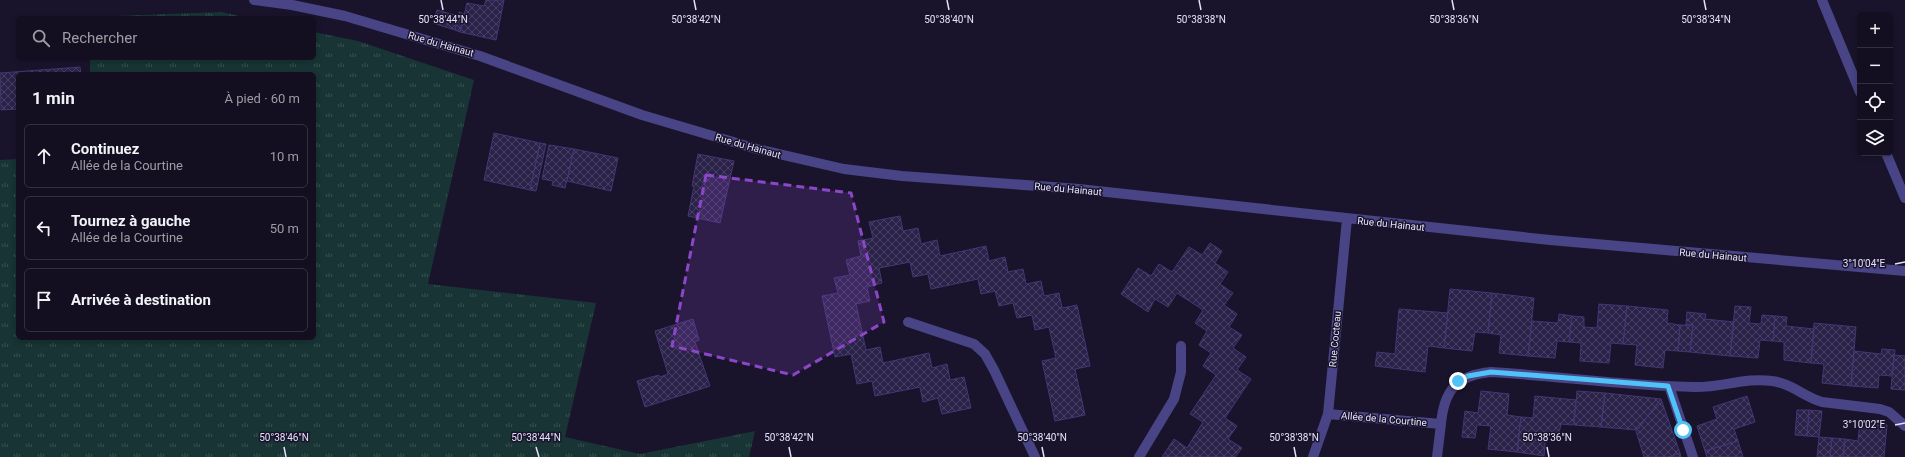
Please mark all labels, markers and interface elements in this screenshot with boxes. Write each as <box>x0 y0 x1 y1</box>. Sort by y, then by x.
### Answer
map controls <box>1857 12 1893 156</box>
button: + <box>1857 12 1893 48</box>
text: 50°38'44"N <box>418 14 468 25</box>
text: 50°38'42"N <box>671 14 721 25</box>
text: 50°38'40"N <box>924 14 974 25</box>
text: 50°38'38"N <box>1176 14 1226 25</box>
text: 50°38'36"N <box>1429 14 1479 25</box>
text: 50°38'34"N <box>1681 14 1731 25</box>
search box <box>16 16 316 60</box>
icon: search <box>30 27 52 49</box>
text: Rechercher <box>62 29 137 47</box>
street label: Rue du Hainaut <box>407 29 475 59</box>
button: − <box>1857 48 1893 84</box>
button: locate <box>1857 84 1893 120</box>
text: 1 min <box>32 88 75 108</box>
text: À pied · 60 m <box>225 91 300 106</box>
button: layers <box>1857 120 1893 156</box>
street label: Rue du Hainaut <box>714 131 782 161</box>
text: Continuez <box>71 140 139 158</box>
icon: ahead <box>33 145 55 167</box>
text: 10 m <box>270 149 299 164</box>
text: Allée de la Courtine <box>71 158 183 173</box>
street label: Rue du Hainaut <box>1034 181 1102 197</box>
text: Tournez à gauche <box>71 212 190 230</box>
street label: Rue du Hainaut <box>1357 215 1425 233</box>
icon: left <box>33 217 55 239</box>
text: 50 m <box>270 221 299 236</box>
text: Allée de la Courtine <box>71 230 183 245</box>
street label: Rue du Hainaut <box>1679 247 1747 263</box>
text: 3°10'04"E <box>1843 258 1886 269</box>
icon: arrive <box>33 289 55 311</box>
text: Arrivée à destination <box>71 291 211 309</box>
street label: Rue Cocteau <box>1327 310 1343 368</box>
route end <box>1449 372 1467 390</box>
street label: Allée de la Courtine <box>1341 410 1427 428</box>
text: 3°10'02"E <box>1843 419 1886 430</box>
route start <box>1674 421 1692 439</box>
text: 50°38'46"N <box>259 432 309 443</box>
text: 50°38'44"N <box>511 432 561 443</box>
text: 50°38'42"N <box>764 432 814 443</box>
text: 50°38'40"N <box>1017 432 1067 443</box>
text: 50°38'38"N <box>1269 432 1319 443</box>
text: 50°38'36"N <box>1522 432 1572 443</box>

